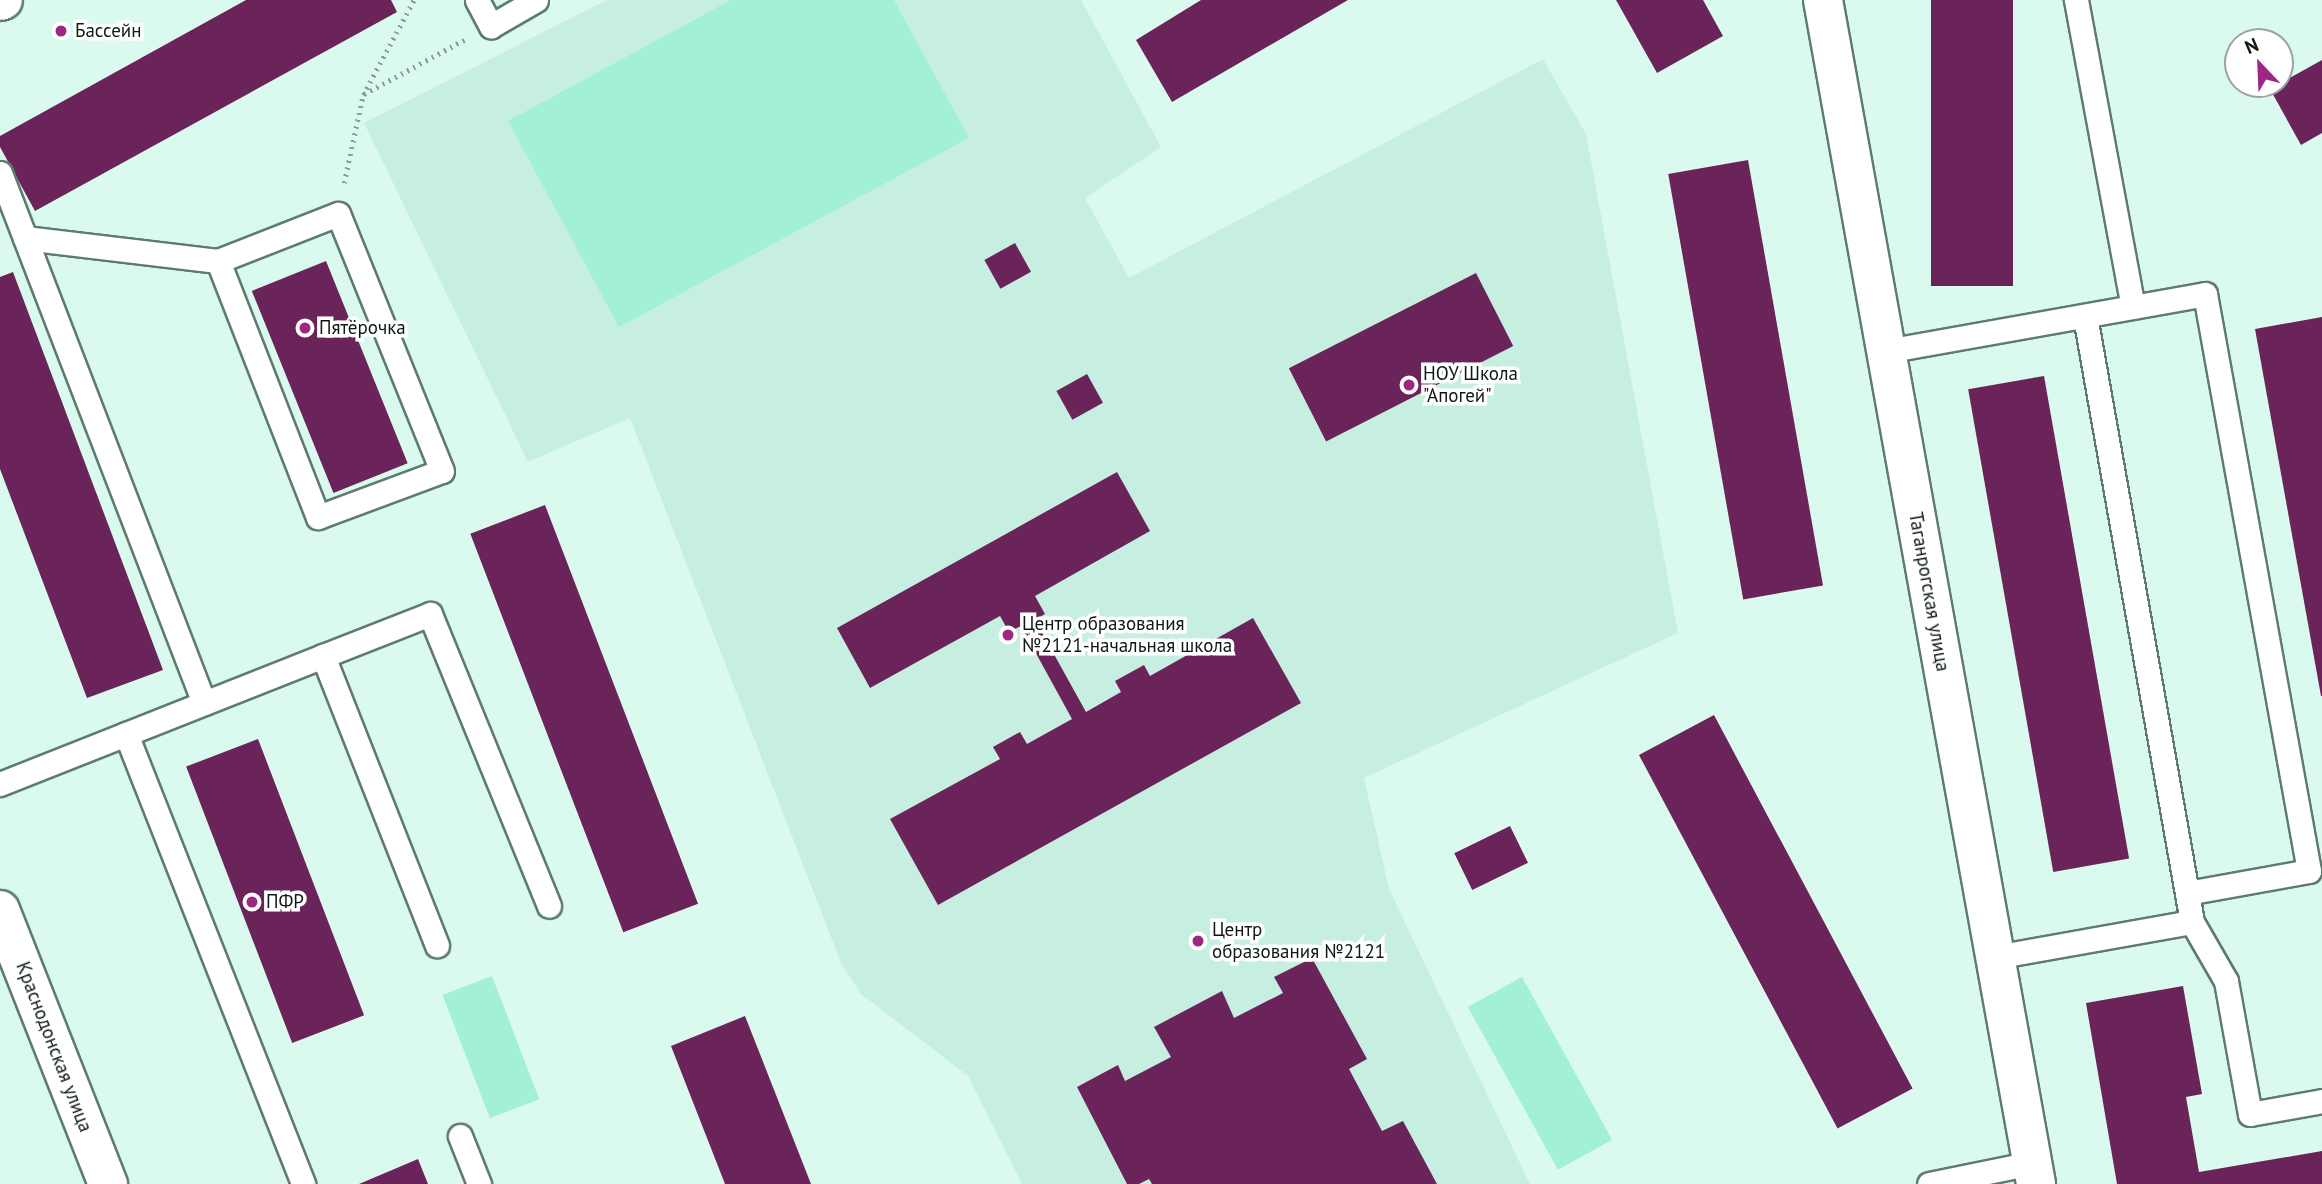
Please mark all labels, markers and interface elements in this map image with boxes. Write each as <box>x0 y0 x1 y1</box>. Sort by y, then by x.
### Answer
place label: Бассейн <box>75 20 141 42</box>
marker: Бассейн <box>53 23 69 39</box>
north arrow <box>2224 28 2294 98</box>
text: N <box>2241 32 2262 59</box>
place label: Пятёрочка <box>319 317 406 339</box>
marker: Пятёрочка <box>297 320 313 336</box>
place label: НОУ Школа "Апогей" <box>1423 363 1518 407</box>
marker: НОУ Школа "Апогей" <box>1401 377 1417 393</box>
street label: Таганрогская улица <box>1904 511 1954 673</box>
place label: Центр образования №2121-начальная школа <box>1022 613 1232 657</box>
marker: Центр образования №2121-начальная школа <box>1000 627 1016 643</box>
place label: ПФР <box>266 891 304 913</box>
marker: ПФР <box>244 894 260 910</box>
place label: Центр образования №2121 <box>1212 919 1385 963</box>
marker: Центр образования №2121 <box>1190 933 1206 949</box>
street label: Краснодонская улица <box>11 959 97 1135</box>

